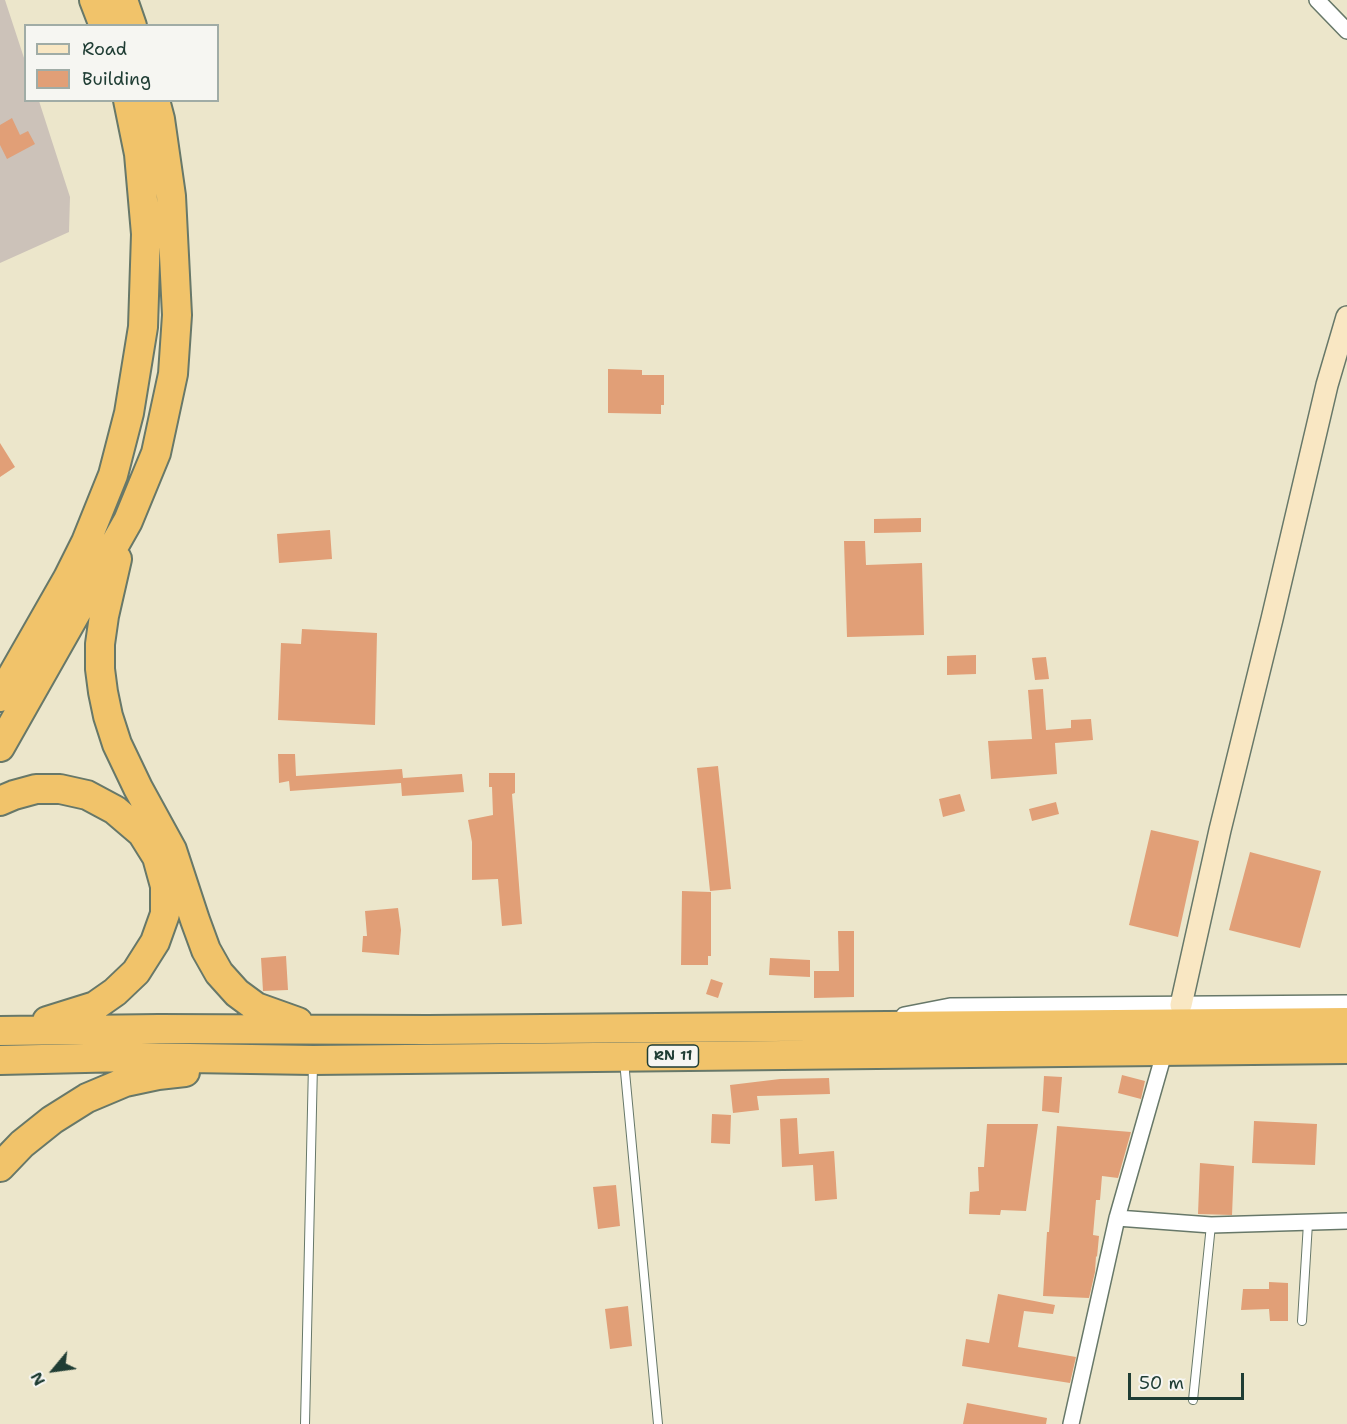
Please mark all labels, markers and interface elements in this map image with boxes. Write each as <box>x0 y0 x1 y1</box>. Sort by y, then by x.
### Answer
legend <box>24 24 219 102</box>
text: Road <box>82 37 127 61</box>
text: Building <box>82 67 151 91</box>
road number: RN 11 <box>648 1045 698 1067</box>
north arrow <box>24 1340 84 1400</box>
scale bar <box>1131 1361 1246 1399</box>
text: N <box>26 1368 50 1390</box>
text: 50 m <box>1139 1371 1184 1395</box>

